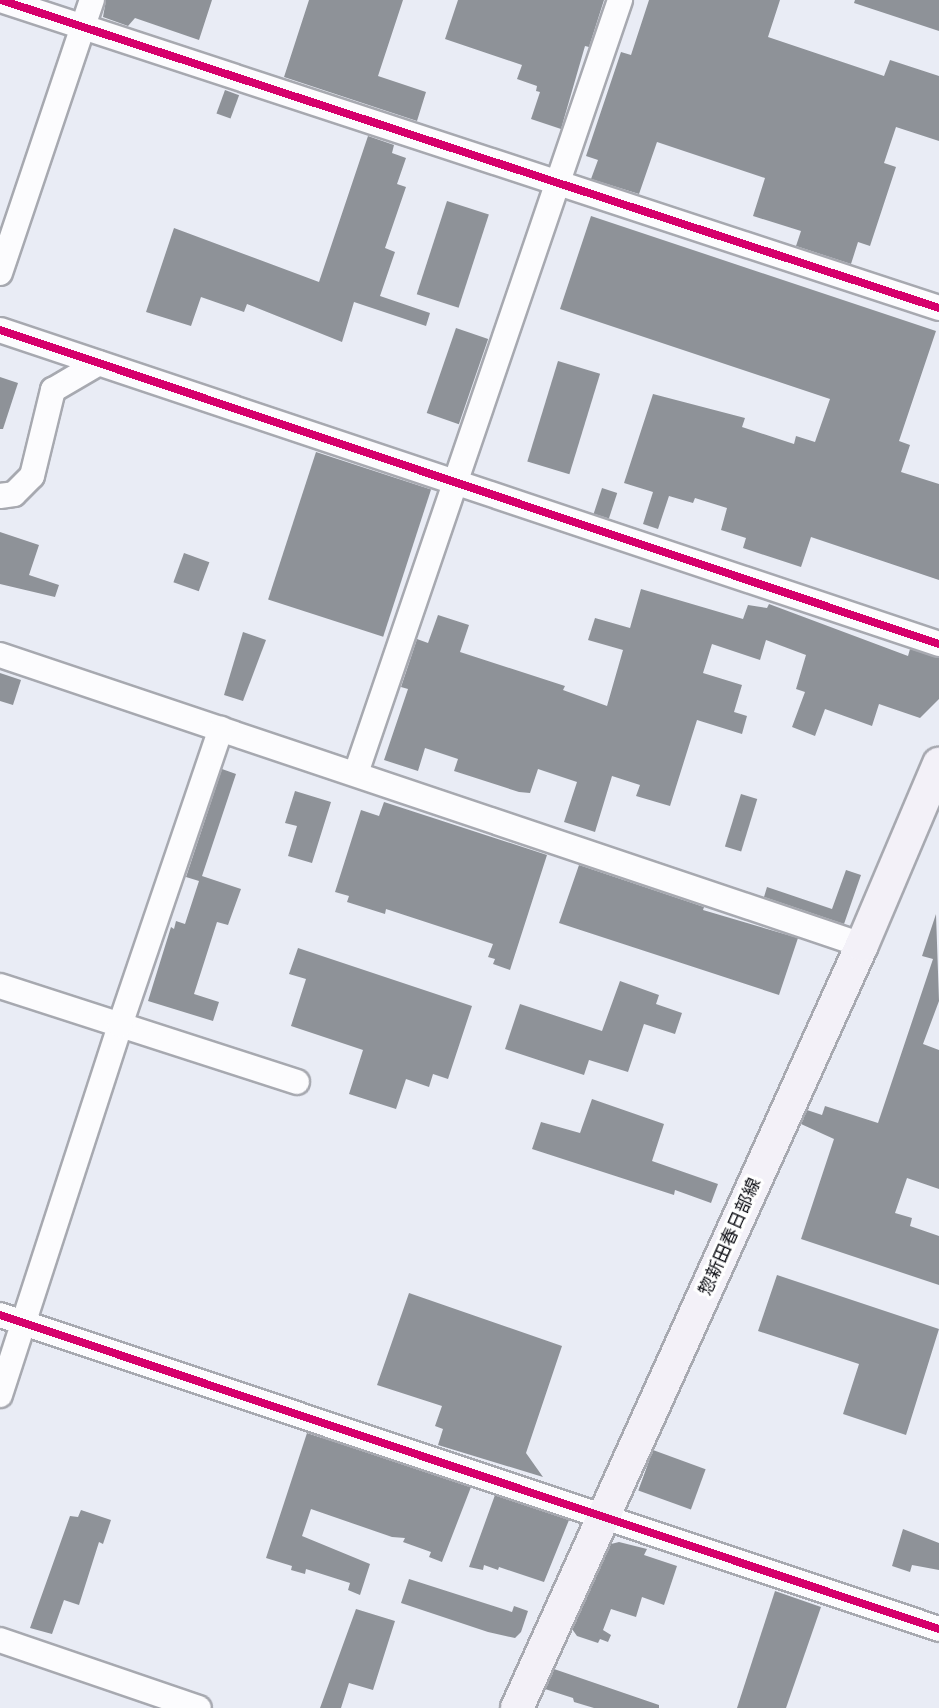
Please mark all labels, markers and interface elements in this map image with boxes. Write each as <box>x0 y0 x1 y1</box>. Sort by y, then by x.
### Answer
street label: 惣新田春日部線 <box>695 1175 765 1299</box>

